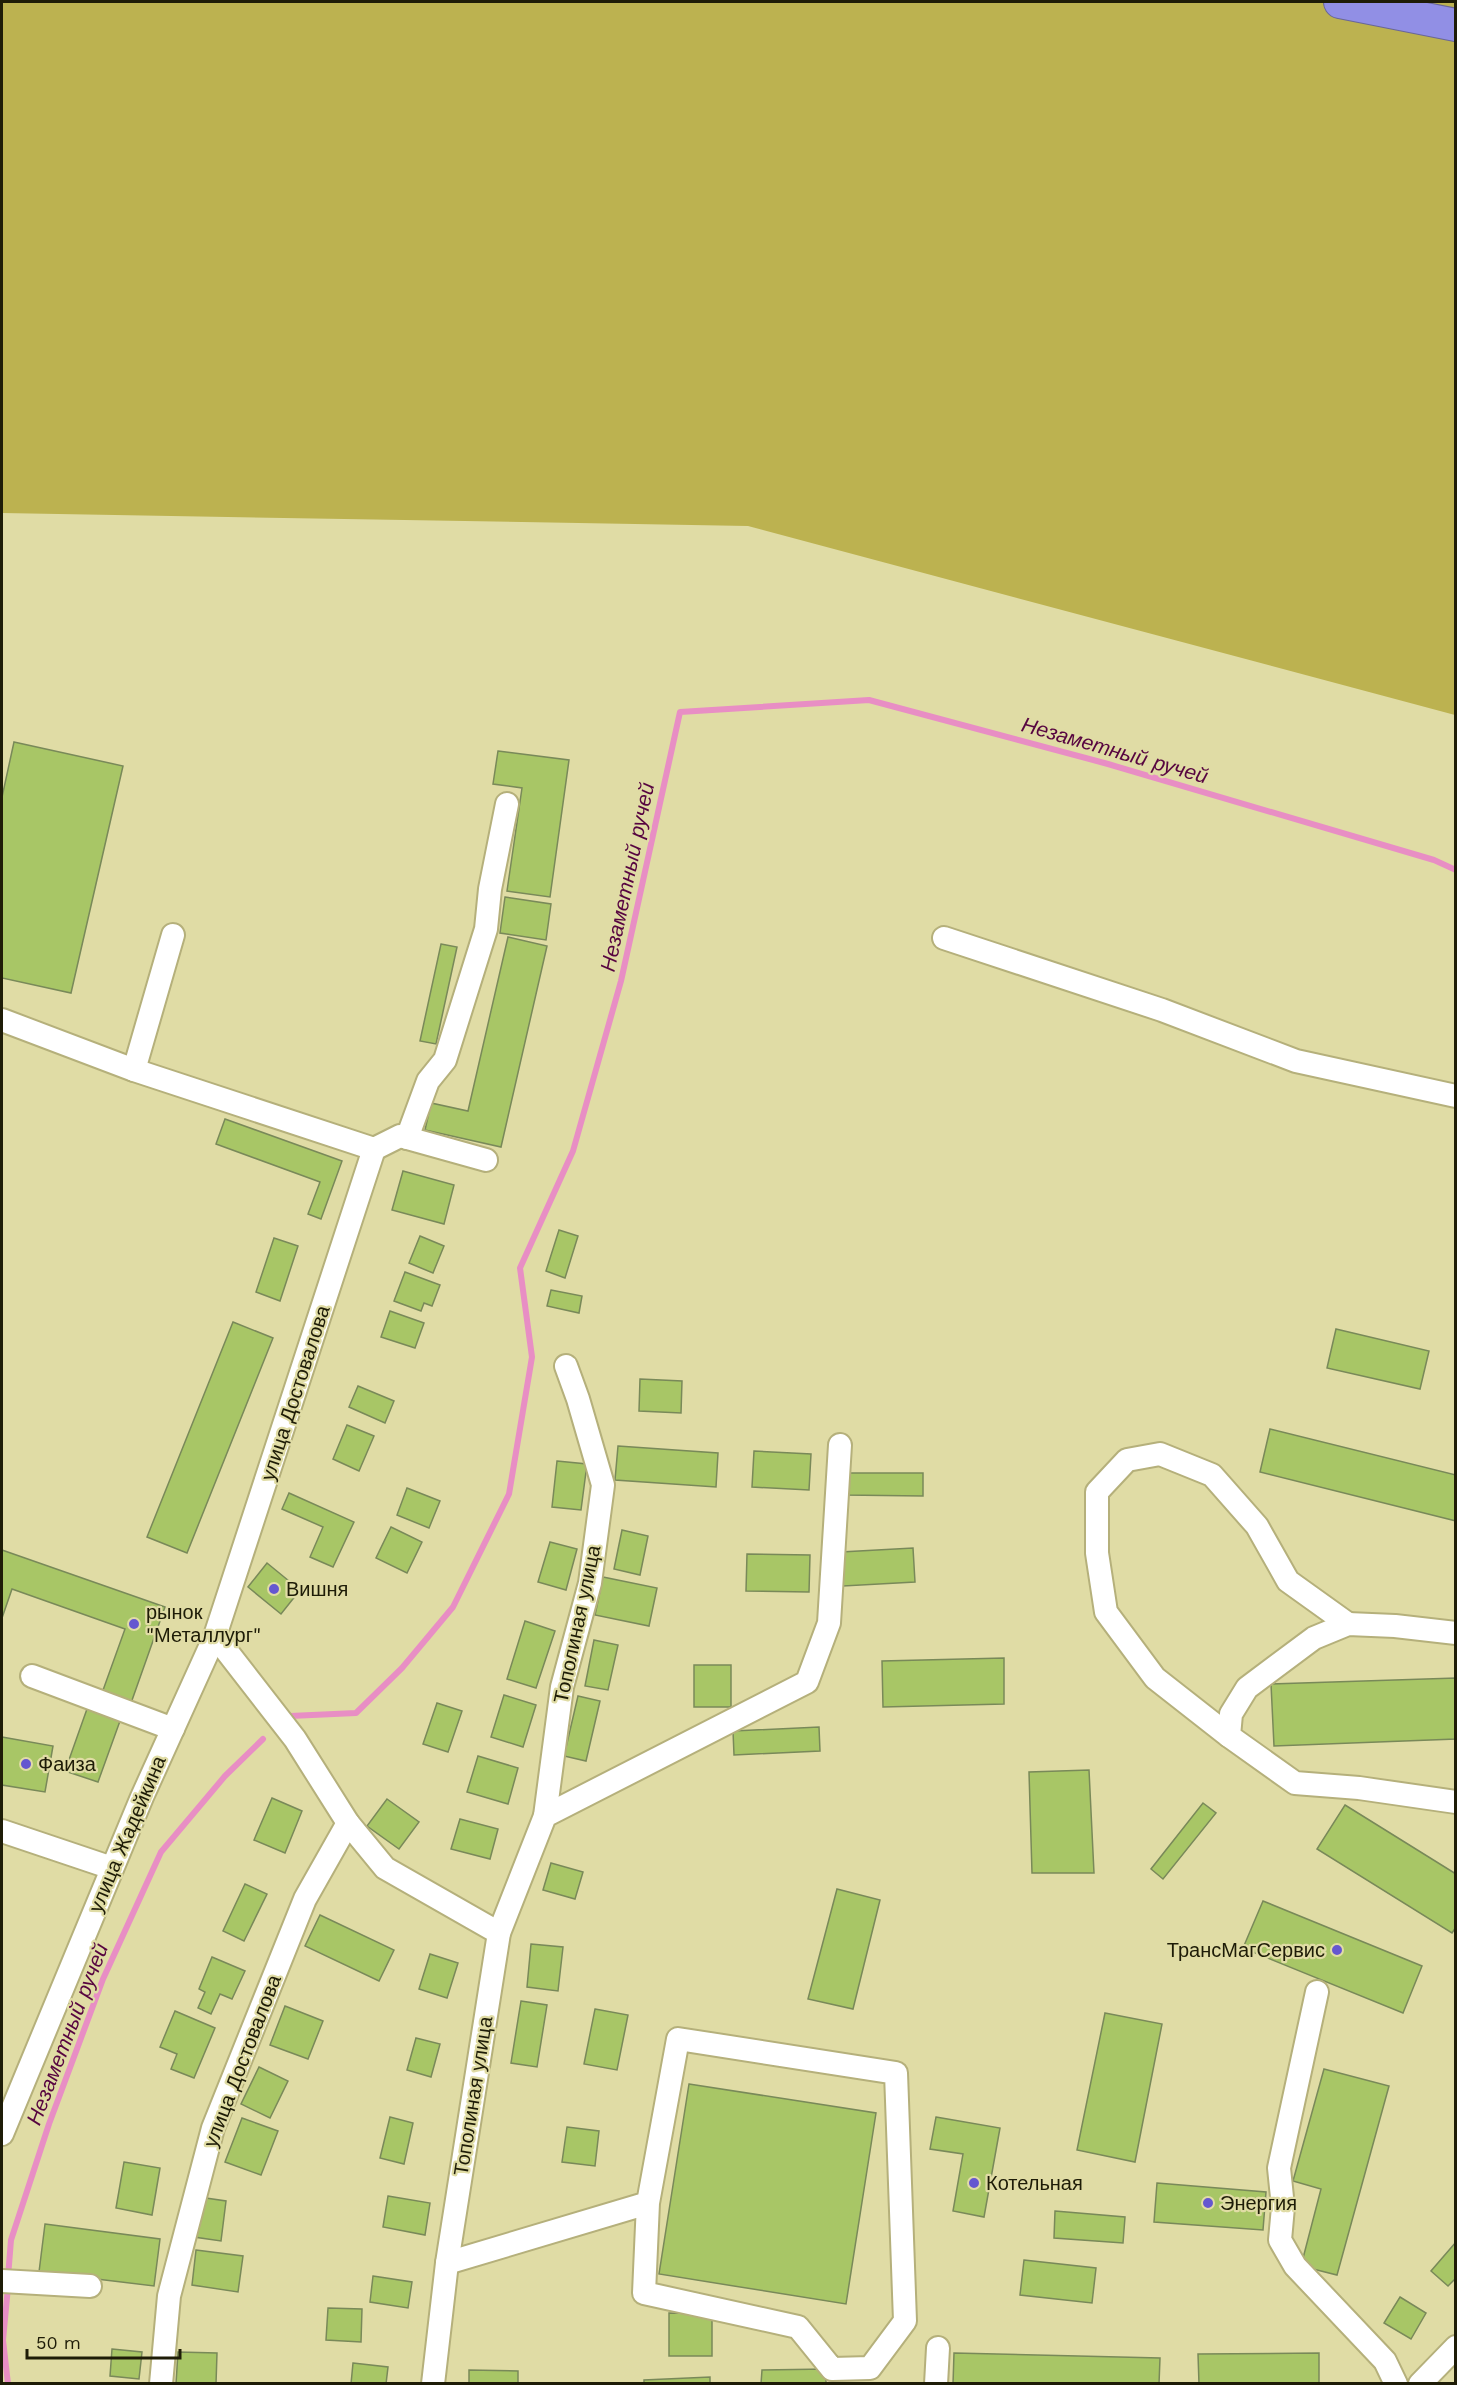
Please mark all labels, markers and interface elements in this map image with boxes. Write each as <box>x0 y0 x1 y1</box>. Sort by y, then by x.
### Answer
water label: Незаметный ручей <box>1019 711 1211 789</box>
water label: Незаметный ручей <box>595 780 659 974</box>
street label: улица Достовалова <box>255 1302 335 1484</box>
street label: Тополиная улица <box>549 1542 606 1705</box>
place label: Вишня <box>286 1577 348 1601</box>
marker: Вишня <box>267 1582 281 1596</box>
place label: рынок "Металлург" <box>146 1600 261 1647</box>
marker: рынок "Металлург" <box>127 1617 141 1631</box>
street label: улица Жадейкина <box>83 1751 171 1916</box>
place label: Фаиза <box>38 1752 97 1776</box>
marker: Фаиза <box>19 1757 33 1771</box>
place label: ТрансМагСервис <box>1167 1938 1325 1962</box>
water label: Незаметный ручей <box>21 1939 113 2128</box>
marker: ТрансМагСервис <box>1330 1943 1344 1957</box>
street label: улица Достовалова <box>198 1971 286 2151</box>
street label: Тополиная улица <box>449 2014 498 2177</box>
place label: Котельная <box>986 2171 1083 2195</box>
marker: Котельная <box>967 2176 981 2190</box>
place label: Энергия <box>1220 2191 1297 2215</box>
marker: Энергия <box>1201 2196 1215 2210</box>
scale bar <box>27 2322 180 2360</box>
text: 50 m <box>36 2332 81 2353</box>

